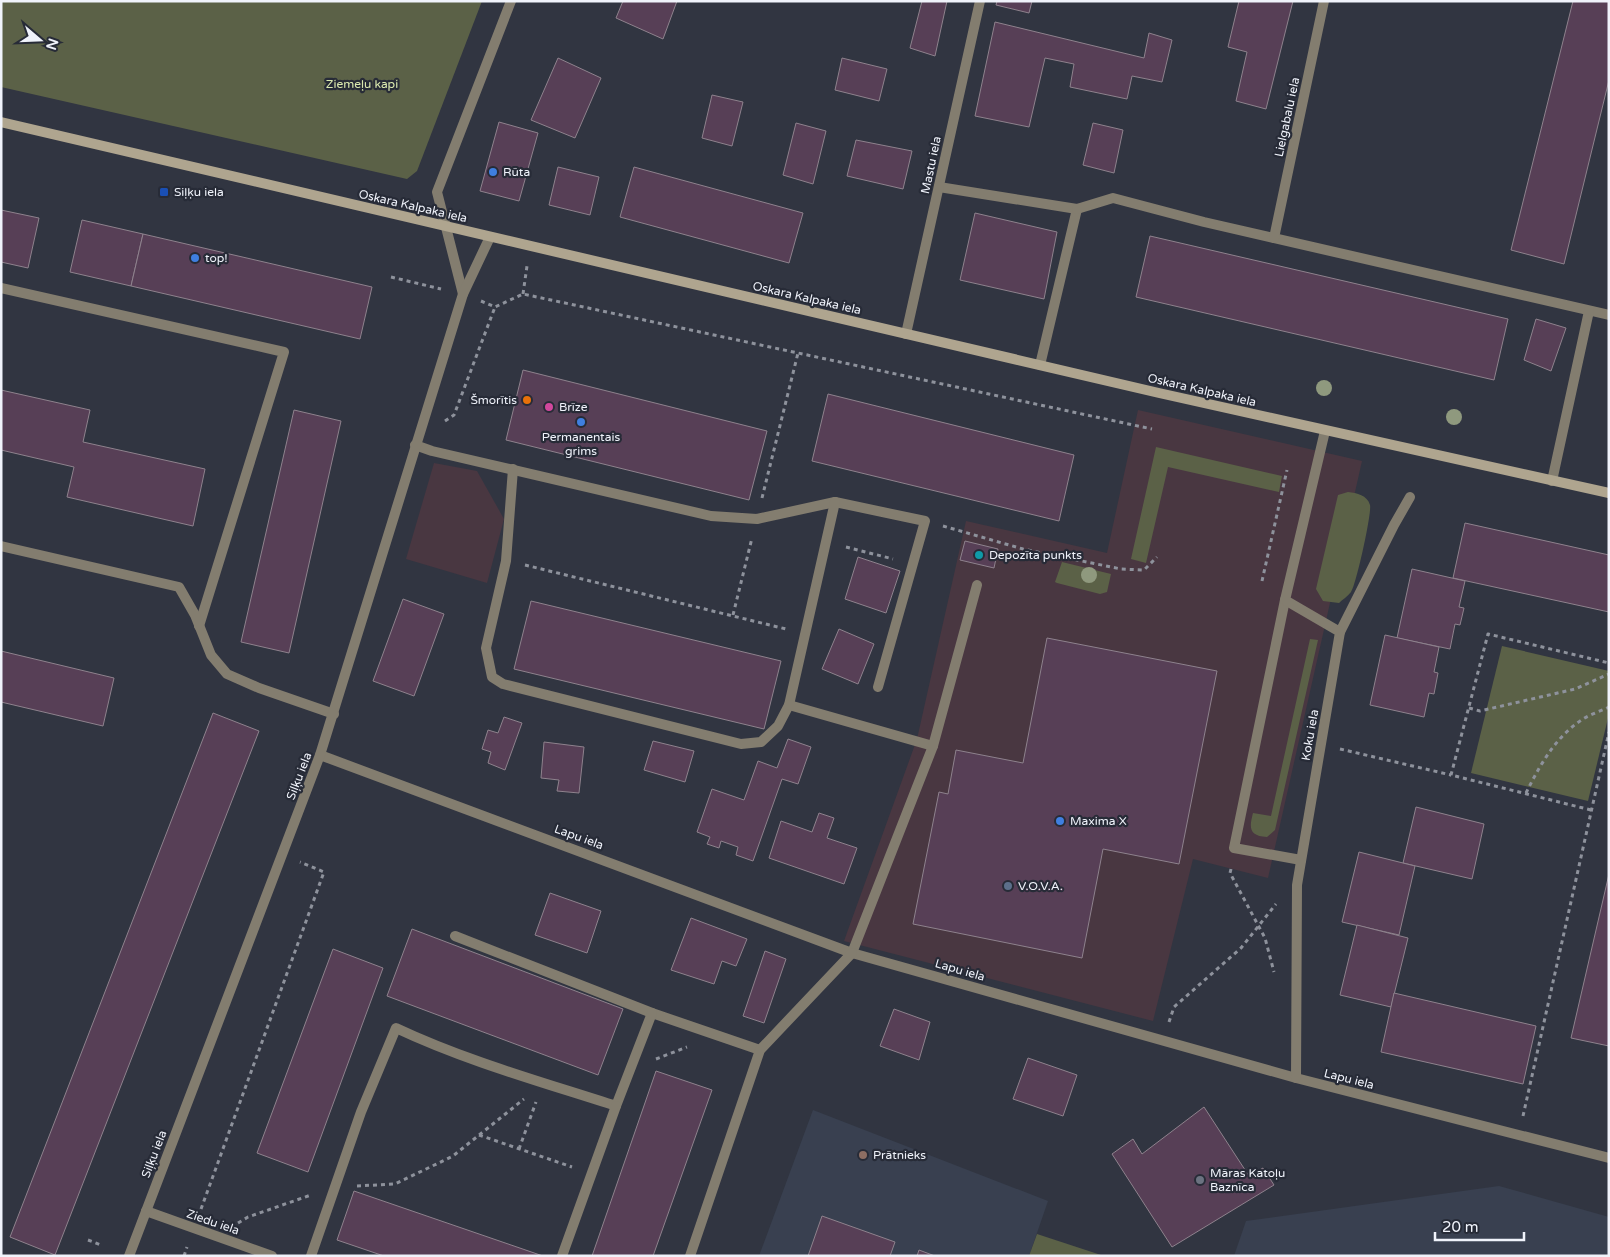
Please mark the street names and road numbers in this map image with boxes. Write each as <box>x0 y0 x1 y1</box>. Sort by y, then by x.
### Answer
street label: Lielgabalu iela <box>1272 76 1302 158</box>
street label: Mastu iela <box>918 135 944 195</box>
street label: Oskara Kalpaka iela <box>357 187 469 225</box>
street label: Oskara Kalpaka iela <box>751 279 863 317</box>
street label: Oskara Kalpaka iela <box>1146 371 1258 409</box>
street label: Koku iela <box>1299 708 1321 762</box>
street label: Siļķu iela <box>284 750 314 802</box>
street label: Lapu iela <box>553 822 605 852</box>
street label: Lapu iela <box>933 956 987 984</box>
street label: Lapu iela <box>1322 1066 1376 1092</box>
street label: Siļķu iela <box>139 1128 169 1180</box>
street label: Ziedu iela <box>185 1206 241 1238</box>

